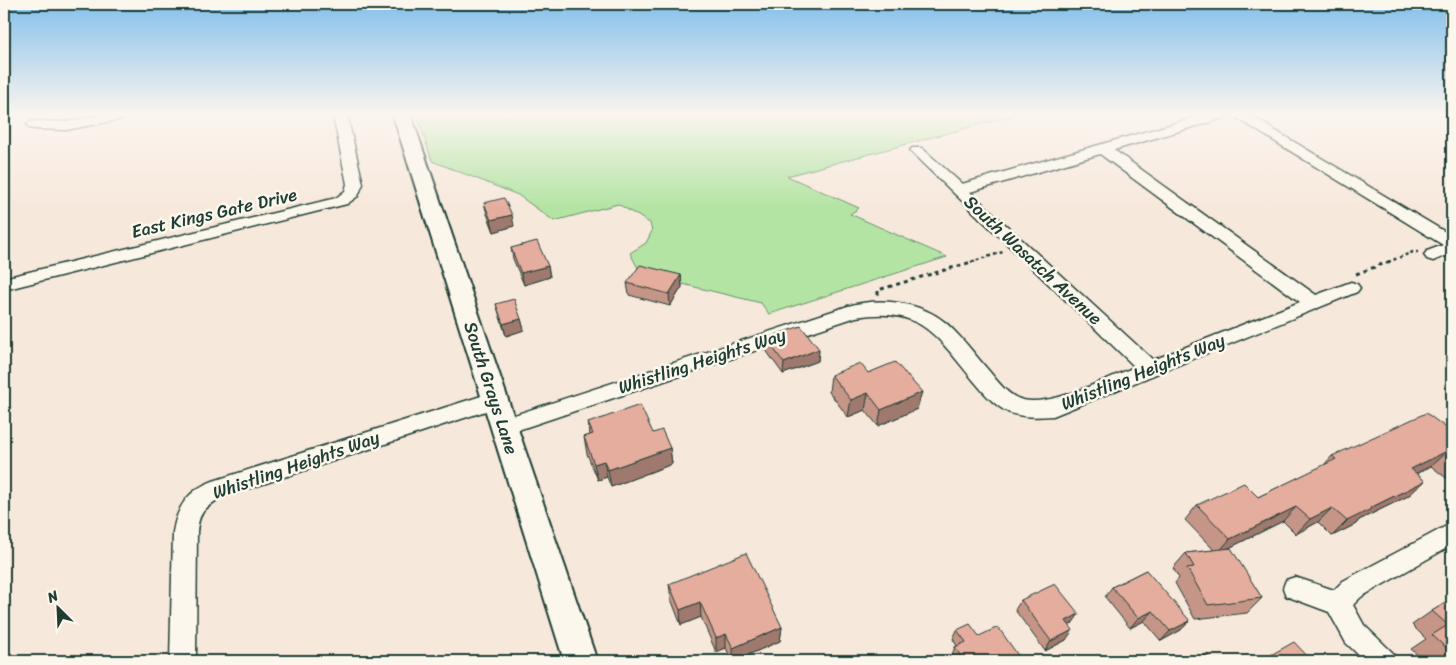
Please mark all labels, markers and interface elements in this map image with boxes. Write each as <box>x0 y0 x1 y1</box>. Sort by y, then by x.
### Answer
street label: East Kings Gate Drive <box>128 178 300 248</box>
street label: South Wasatch Avenue <box>956 187 1110 333</box>
street label: South Grays Lane <box>454 317 528 459</box>
street label: Whistling Heights Way <box>614 319 791 403</box>
street label: Whistling Heights Way <box>1056 324 1231 420</box>
street label: Whistling Heights Way <box>208 421 384 509</box>
north arrow <box>32 582 82 632</box>
text: N <box>42 583 63 610</box>

